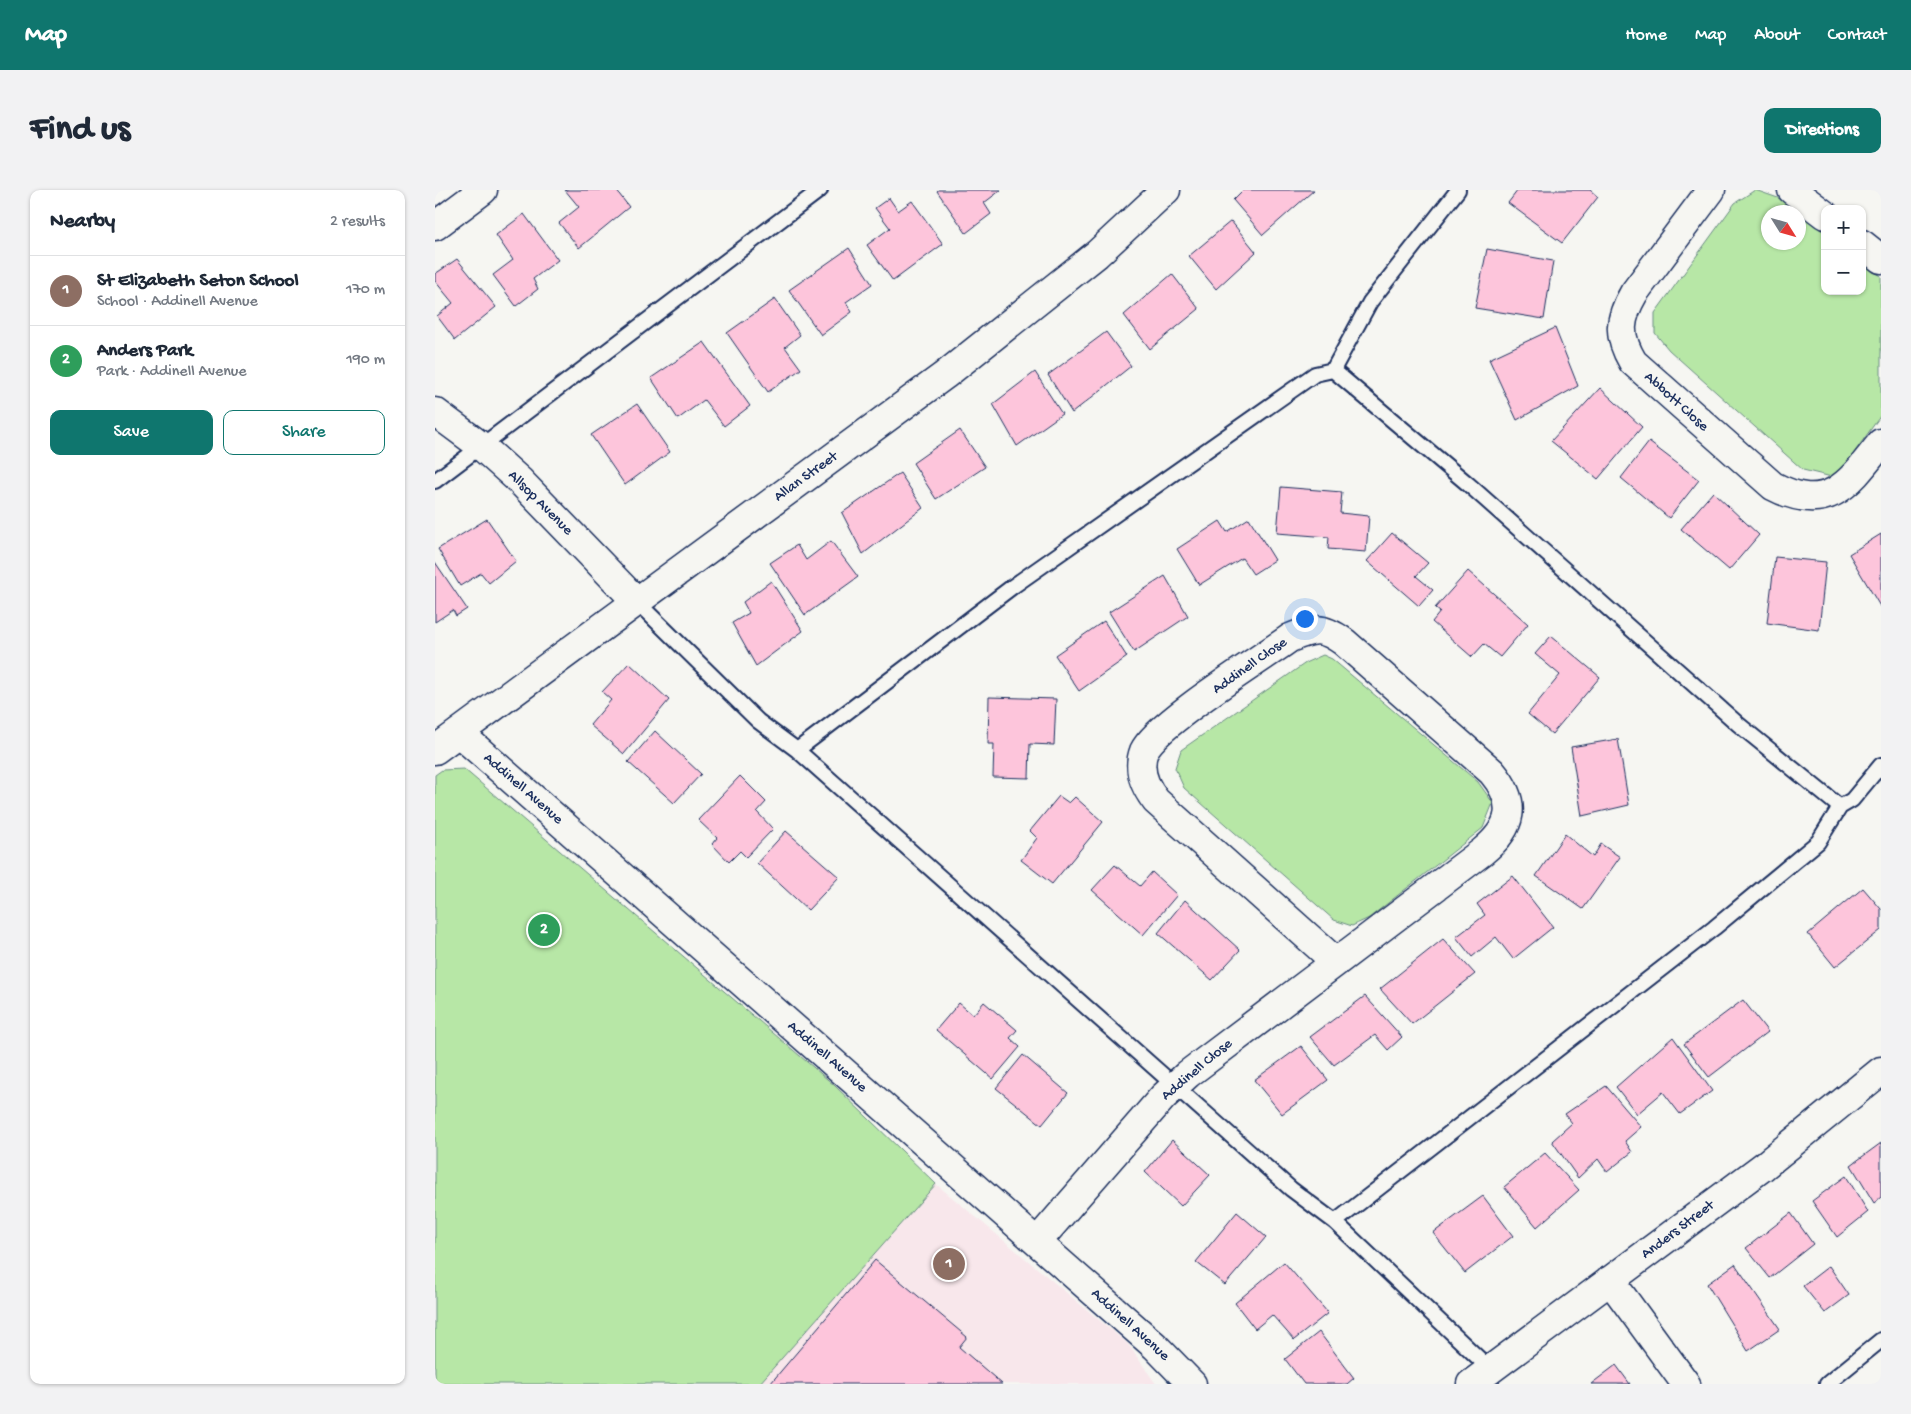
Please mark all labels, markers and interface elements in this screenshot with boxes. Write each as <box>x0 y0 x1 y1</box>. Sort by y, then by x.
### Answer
text: Map <box>25 21 67 50</box>
text: Home <box>1625 25 1667 46</box>
text: Map <box>1695 25 1726 46</box>
text: About <box>1754 25 1800 46</box>
text: Contact <box>1828 25 1886 46</box>
button: Directions <box>1764 108 1881 153</box>
text: Find us <box>30 110 130 151</box>
north arrow <box>1761 205 1806 250</box>
map controls <box>1821 205 1866 295</box>
button: + <box>1821 205 1866 250</box>
text: Nearby <box>50 210 115 235</box>
text: 2 results <box>330 213 385 232</box>
button: − <box>1821 250 1866 295</box>
text: St Elizabeth Seton School <box>97 270 299 293</box>
text: 1 <box>63 281 69 300</box>
text: 170 m <box>346 281 385 300</box>
text: School · Addinell Avenue <box>97 293 258 312</box>
text: Anders Park <box>97 340 193 363</box>
text: 2 <box>62 351 70 370</box>
text: 190 m <box>346 351 385 370</box>
text: Park · Addinell Avenue <box>97 363 247 382</box>
street label: Abbott Close <box>1640 368 1712 436</box>
button: Save <box>50 410 213 455</box>
button: Share <box>223 410 385 455</box>
street label: Allan Street <box>771 447 843 506</box>
street label: Allsop Avenue <box>504 467 577 540</box>
your location <box>1292 606 1318 632</box>
street label: Addinell Close <box>1209 633 1291 698</box>
street label: Addinell Avenue <box>479 749 567 829</box>
pin: 2 <box>528 911 560 949</box>
street label: Addinell Avenue <box>783 1017 871 1097</box>
street label: Addinell Close <box>1158 1035 1236 1105</box>
street label: Anders Street <box>1638 1196 1720 1263</box>
pin: 1 <box>933 1245 965 1283</box>
street label: Addinell Avenue <box>1087 1285 1173 1365</box>

